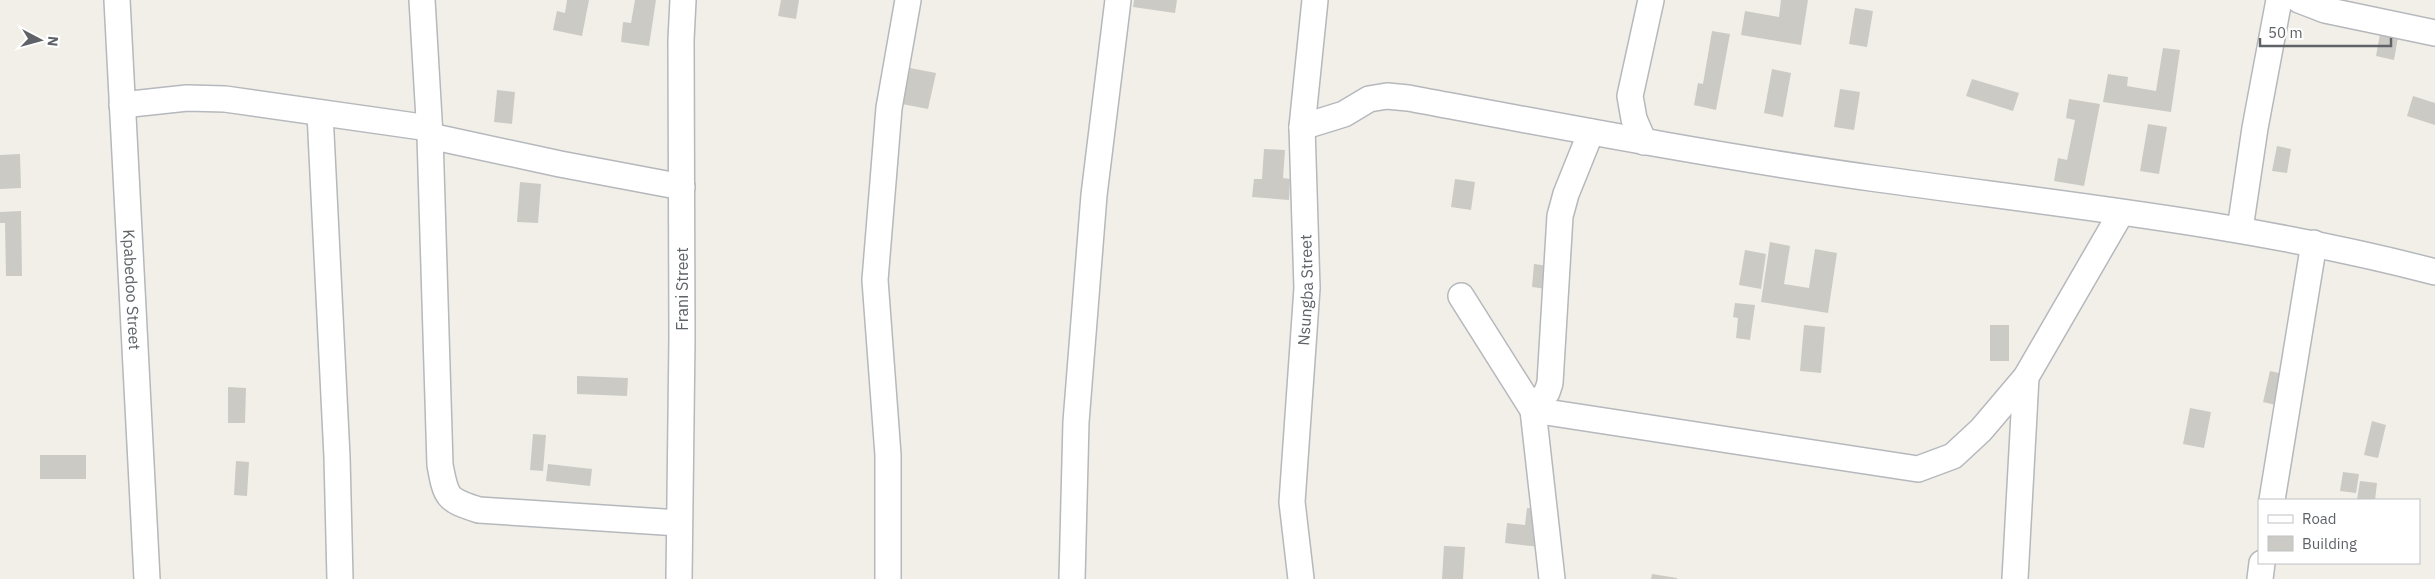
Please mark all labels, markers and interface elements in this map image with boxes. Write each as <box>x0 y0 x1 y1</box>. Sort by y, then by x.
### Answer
north arrow <box>15 15 65 65</box>
scale bar <box>2260 15 2391 47</box>
text: 50 m <box>2268 23 2303 42</box>
text: N <box>43 35 62 47</box>
street label: Kpabedoo Street <box>119 229 145 350</box>
street label: Nsungba Street <box>1293 234 1317 346</box>
street label: Frani Street <box>672 247 692 331</box>
legend <box>2258 499 2420 564</box>
text: Road <box>2302 509 2337 528</box>
text: Building <box>2302 534 2357 553</box>

